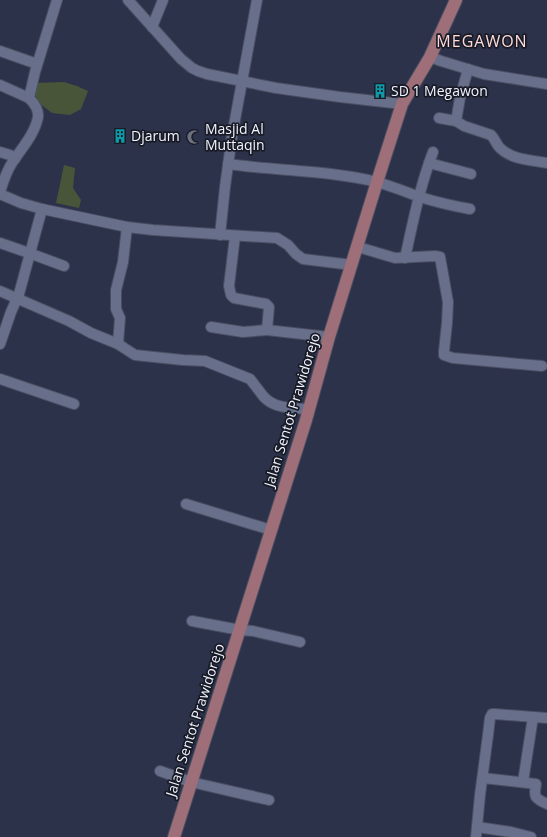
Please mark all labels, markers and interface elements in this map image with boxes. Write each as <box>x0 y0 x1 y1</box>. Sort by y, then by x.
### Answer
district label: MEGAWON <box>436 30 528 52</box>
place label: SD 1 Megawon <box>391 81 488 100</box>
building icon: SD 1 Megawon <box>372 83 388 99</box>
place label: Masjid Al Muttaqin <box>205 119 265 154</box>
place label: Djarum <box>131 126 180 145</box>
building icon: Djarum <box>112 128 128 144</box>
mosque icon: Masjid Al Muttaqin <box>186 129 202 145</box>
street label: Jalan Sentot Prawidorejo <box>258 331 324 491</box>
street label: Jalan Sentot Prawidorejo <box>160 641 228 801</box>

